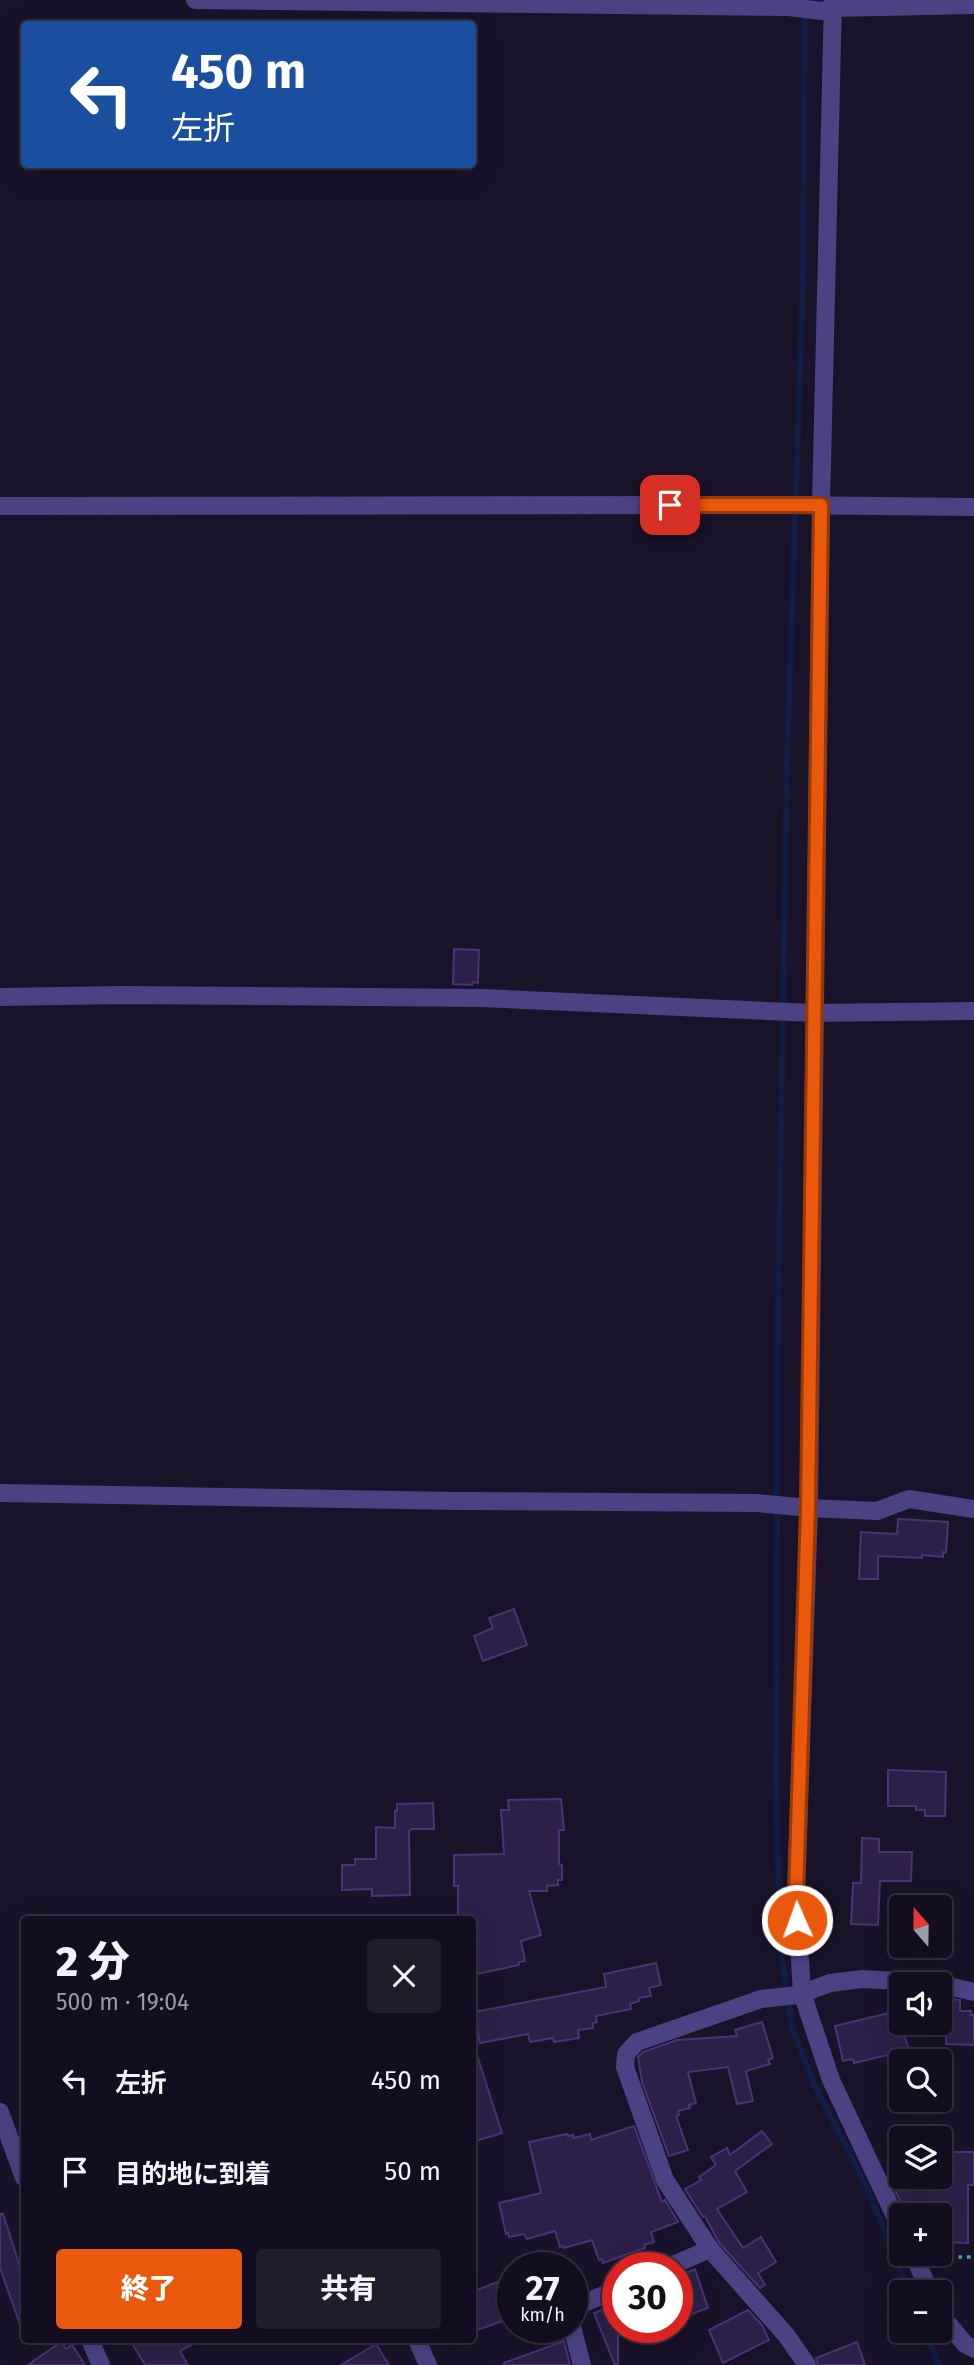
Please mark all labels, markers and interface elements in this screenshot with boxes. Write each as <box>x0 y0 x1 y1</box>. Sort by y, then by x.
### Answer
text: 450 m <box>171 42 306 101</box>
icon: left <box>56 49 147 140</box>
text: 左折 <box>171 109 235 147</box>
pin <box>640 475 700 535</box>
icon: arrive <box>651 486 689 524</box>
position arrow <box>760 1883 834 1957</box>
north arrow <box>889 1895 952 1958</box>
map controls <box>889 1895 952 2343</box>
text: 2 分 <box>56 1937 130 1987</box>
button: close <box>367 1939 441 2013</box>
button: sound <box>889 1972 952 2035</box>
text: 500 m · 19:04 <box>56 1988 189 2016</box>
button: search <box>889 2049 952 2112</box>
icon: left <box>56 2062 94 2100</box>
text: 450 m <box>371 2065 441 2096</box>
text: 左折 <box>115 2068 167 2099</box>
button: layers <box>889 2126 952 2189</box>
icon: arrive <box>56 2153 94 2191</box>
text: 50 m <box>384 2156 441 2187</box>
text: 目的地に到着 <box>115 2159 271 2190</box>
button: + <box>889 2203 952 2266</box>
button: 終了 <box>56 2249 242 2329</box>
button: 共有 <box>256 2249 441 2329</box>
speed limit sign: 30 <box>602 2252 693 2343</box>
text: 27 <box>525 2267 560 2309</box>
button: − <box>889 2280 952 2343</box>
text: km/h <box>520 2304 565 2326</box>

